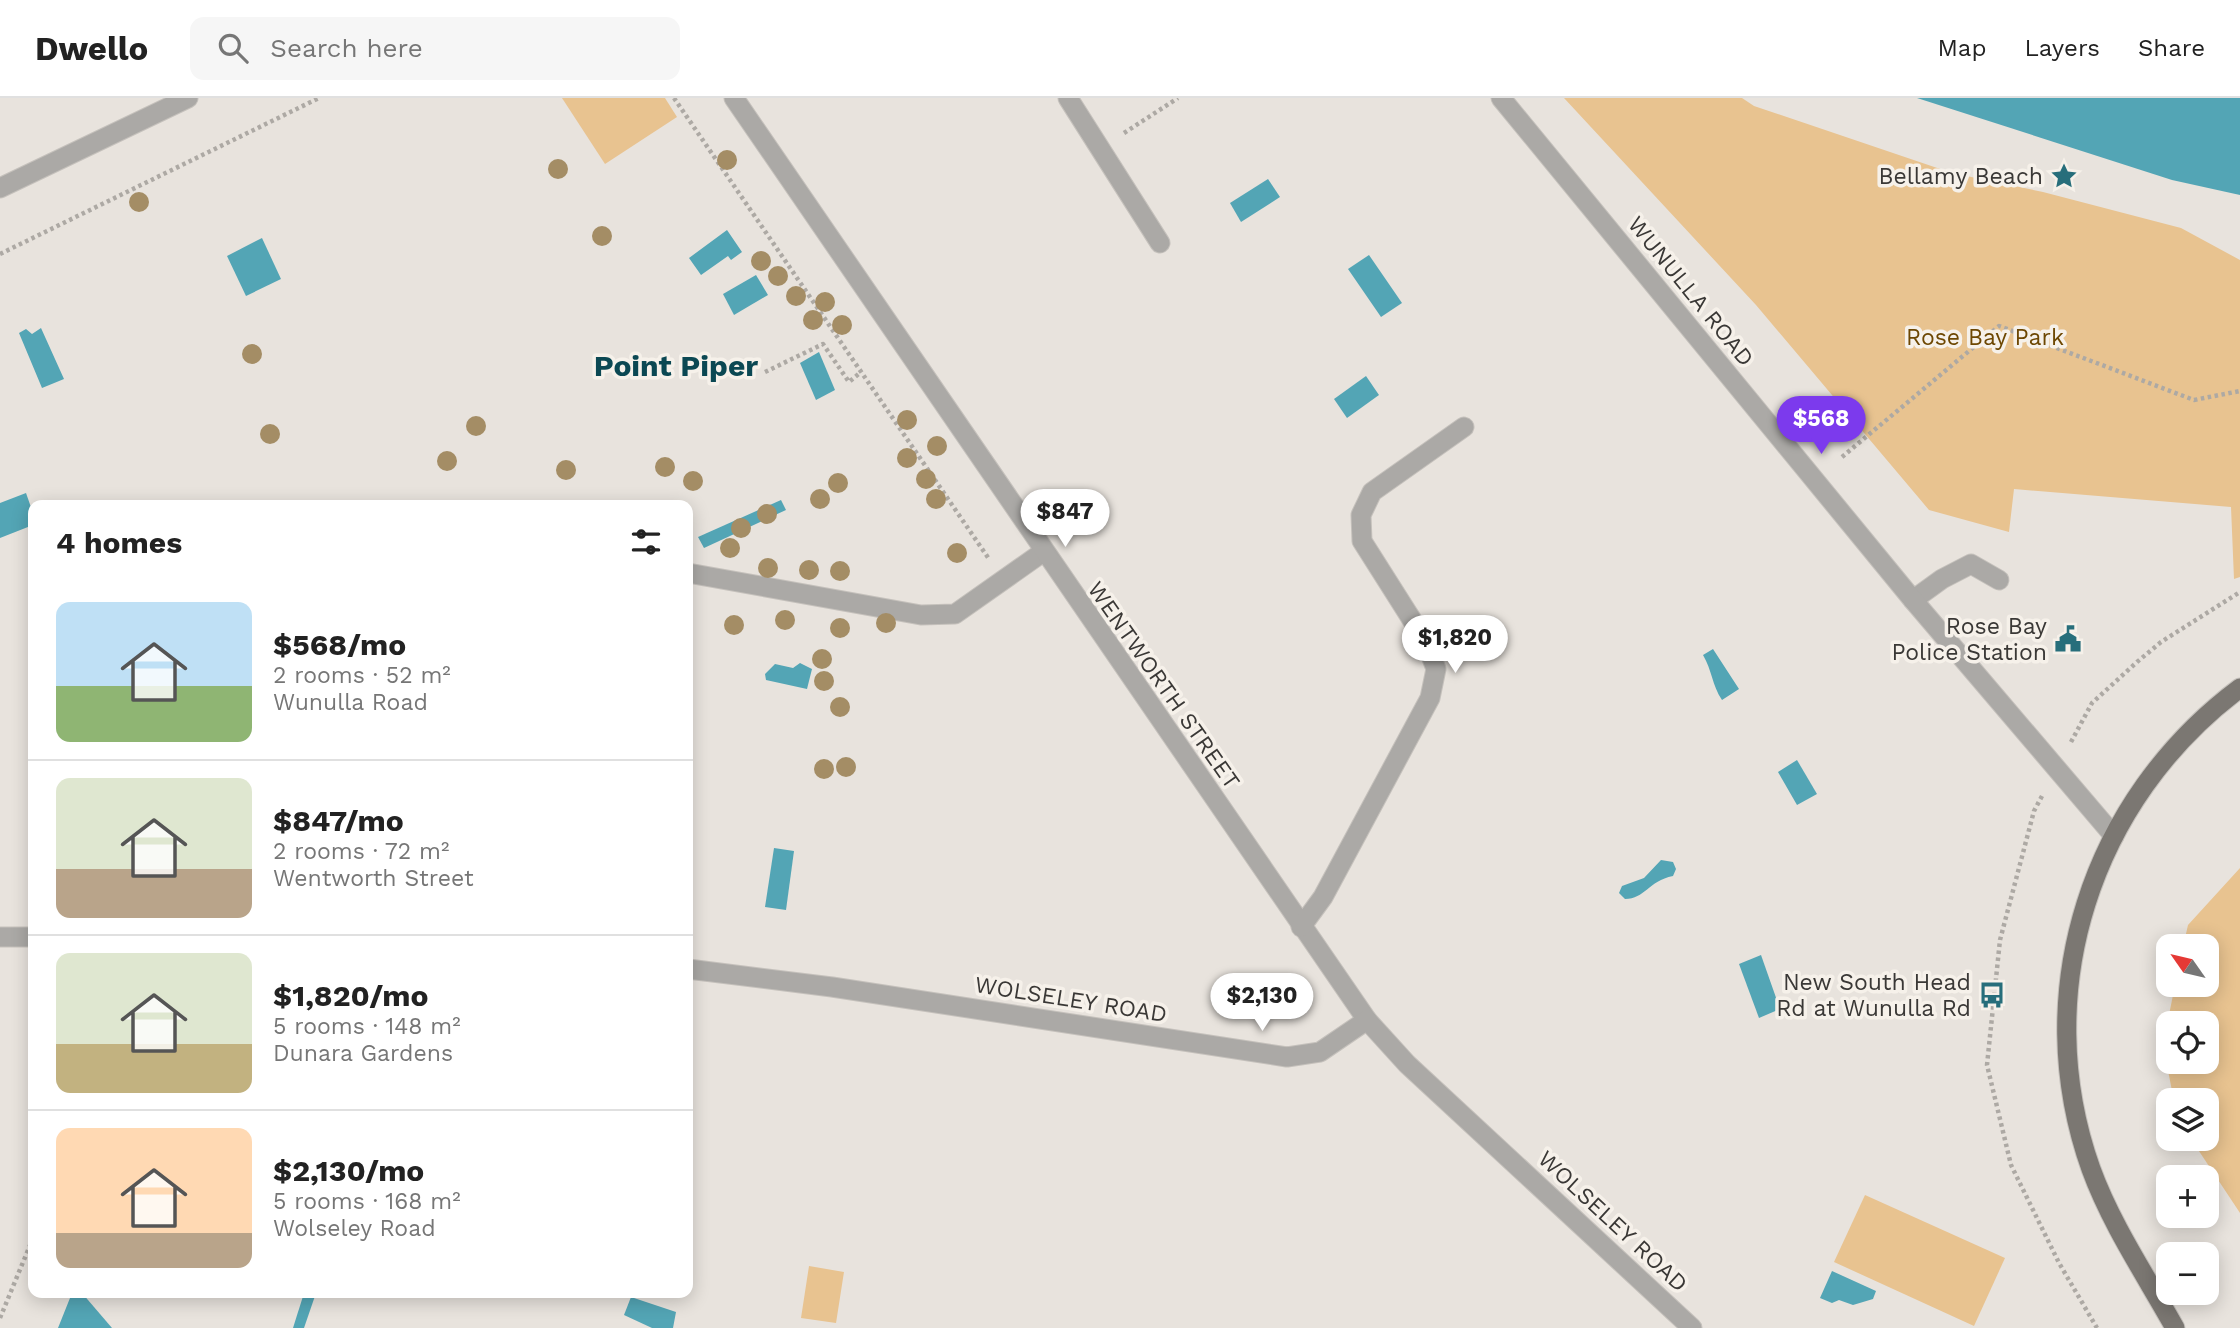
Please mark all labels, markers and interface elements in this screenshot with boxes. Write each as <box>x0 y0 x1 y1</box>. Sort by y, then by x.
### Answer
search box <box>190 17 680 80</box>
text: Dwello <box>35 29 148 68</box>
icon: search <box>214 29 252 67</box>
text: Search here <box>270 33 423 63</box>
text: Map <box>1938 34 1986 62</box>
text: Layers <box>2024 34 2100 62</box>
text: Share <box>2138 34 2205 62</box>
place icon: Bellamy Beach <box>2049 161 2079 191</box>
place label: Bellamy Beach <box>1878 163 2043 190</box>
street label: WUNULLA ROAD <box>1622 211 1759 372</box>
park label: Rose Bay Park <box>1906 324 2064 351</box>
district label: Point Piper <box>594 348 758 383</box>
pin: $568 <box>1780 396 1862 456</box>
text: $568 <box>1793 405 1849 432</box>
pin: $847 <box>1024 490 1106 549</box>
text: $847 <box>1037 498 1093 525</box>
icon: filters <box>627 523 665 561</box>
text: 4 homes <box>56 525 182 560</box>
street label: WENTWORTH STREET <box>1082 577 1245 794</box>
place label: Rose Bay Police Station <box>1891 613 2047 666</box>
pin: $1,820 <box>1398 616 1512 675</box>
text: $1,820 <box>1418 624 1492 651</box>
public building icon: Rose Bay Police Station <box>2053 624 2083 654</box>
text: $568/mo <box>273 627 406 662</box>
icon: home <box>112 630 196 714</box>
text: 2 rooms · 52 m² <box>273 662 451 689</box>
text: Wunulla Road <box>273 689 428 716</box>
text: $847/mo <box>273 803 404 838</box>
icon: home <box>112 806 196 890</box>
text: 2 rooms · 72 m² <box>273 838 449 865</box>
text: Wentworth Street <box>273 865 474 892</box>
north arrow <box>2156 934 2219 998</box>
map controls <box>2156 934 2219 1305</box>
place label: New South Head Rd at Wunulla Rd <box>1776 969 1971 1022</box>
street label: WOLSELEY ROAD <box>973 971 1169 1028</box>
pin: $2,130 <box>1205 974 1319 1033</box>
text: $1,820/mo <box>273 978 428 1013</box>
bus stop icon: New South Head Rd at Wunulla Rd <box>1977 980 2007 1010</box>
icon: home <box>112 981 196 1065</box>
text: $2,130 <box>1226 982 1298 1009</box>
button: locate <box>2156 1011 2219 1074</box>
text: 5 rooms · 148 m² <box>273 1013 461 1040</box>
text: Dunara Gardens <box>273 1040 453 1067</box>
button: layers <box>2156 1088 2219 1151</box>
street label: WOLSELEY ROAD <box>1532 1145 1693 1298</box>
text: $2,130/mo <box>273 1153 424 1188</box>
icon: home <box>112 1156 196 1240</box>
button: + <box>2156 1165 2219 1228</box>
text: 5 rooms · 168 m² <box>273 1188 461 1215</box>
text: Wolseley Road <box>273 1215 436 1242</box>
button: − <box>2156 1242 2219 1305</box>

